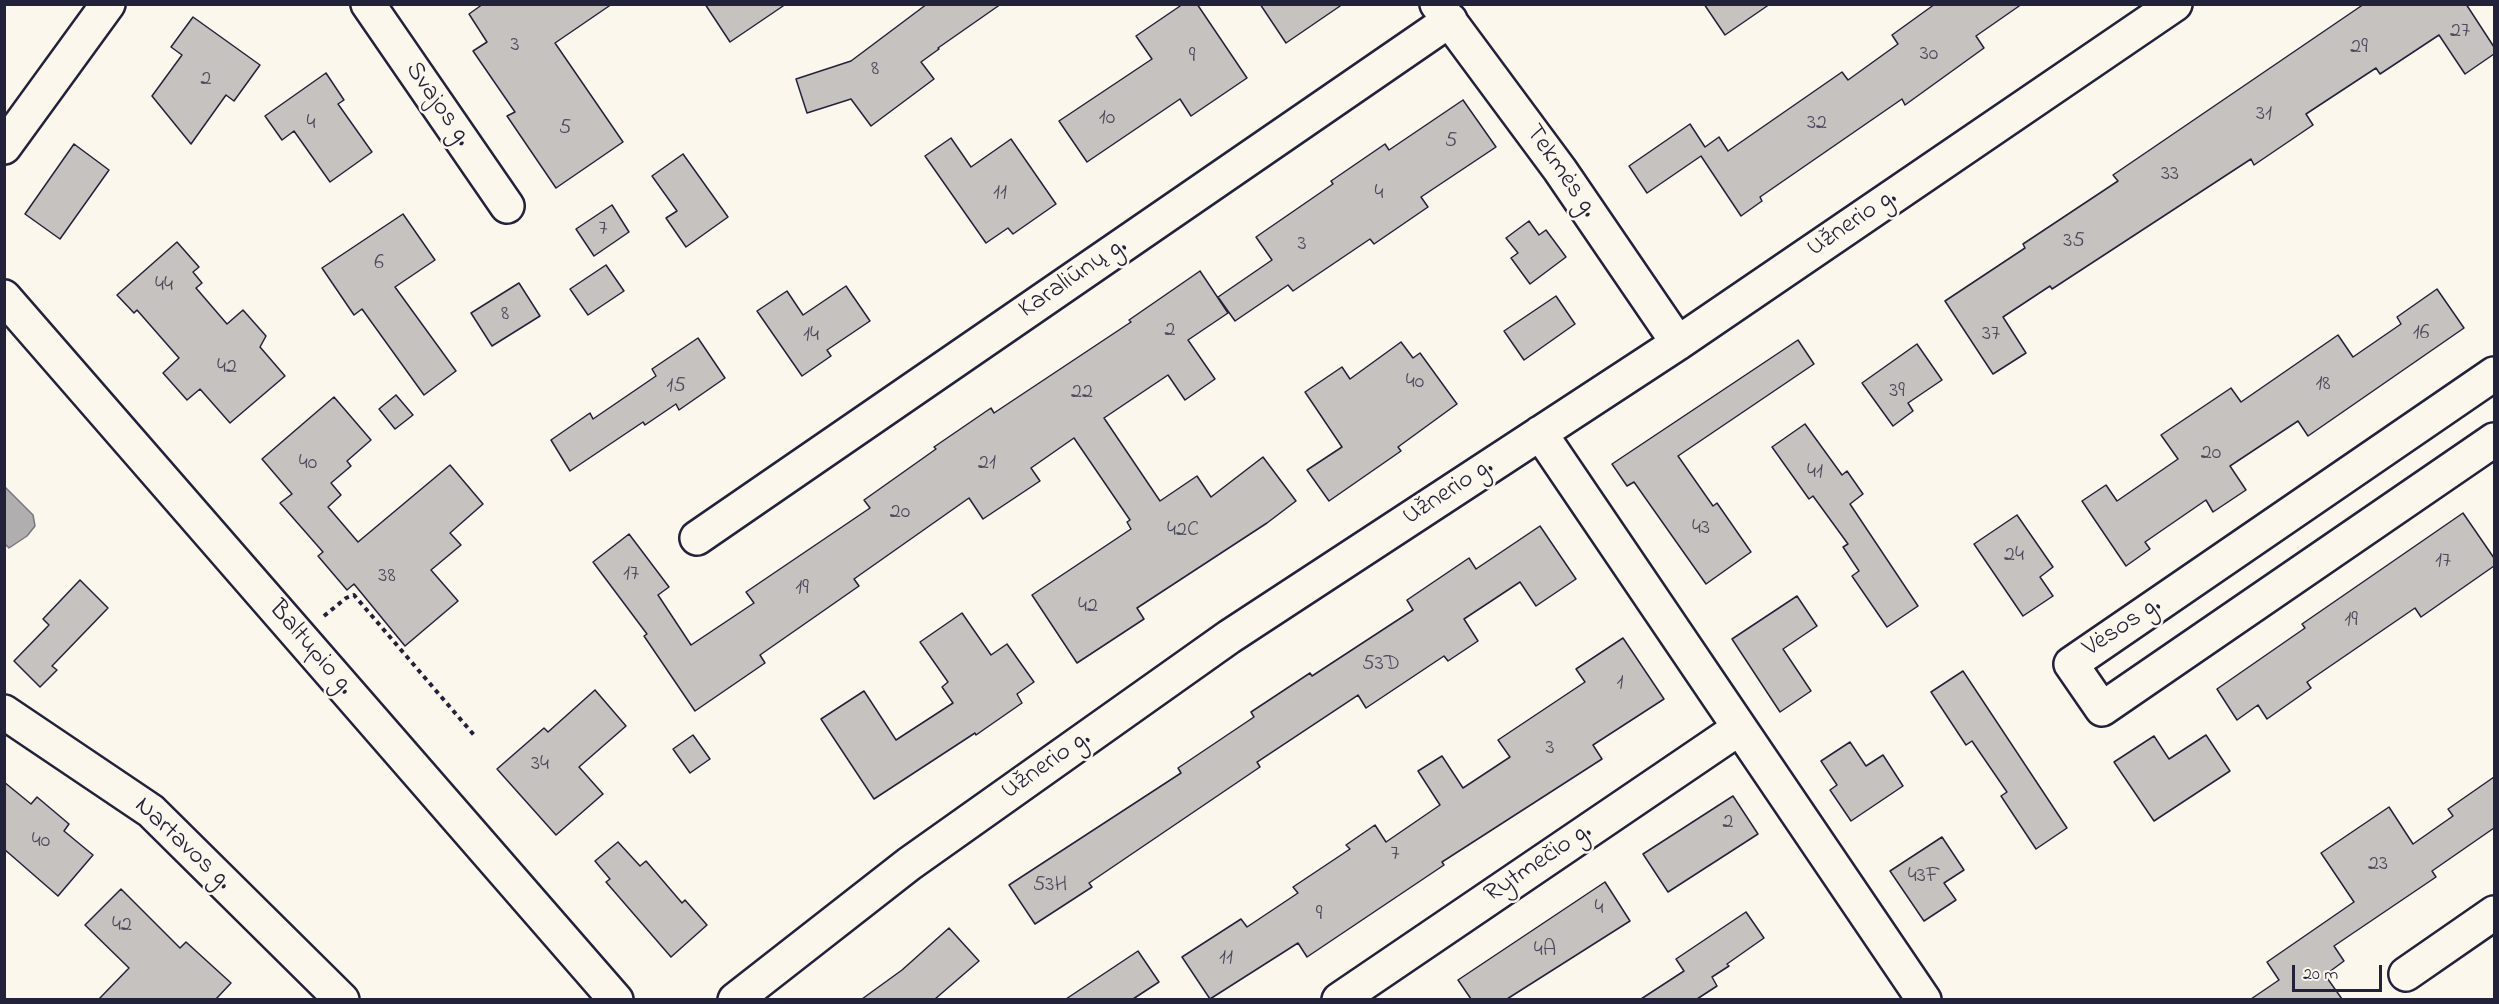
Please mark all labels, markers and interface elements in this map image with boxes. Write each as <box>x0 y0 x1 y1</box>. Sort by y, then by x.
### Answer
house number: 27 <box>2450 19 2470 45</box>
house number: 3 <box>510 33 520 59</box>
house number: 29 <box>2350 35 2368 61</box>
house number: 30 <box>1920 42 1938 68</box>
house number: 9 <box>1189 44 1195 70</box>
street label: Svajos g. <box>397 57 477 153</box>
house number: 8 <box>871 57 879 83</box>
house number: 2 <box>201 67 211 93</box>
house number: 31 <box>2256 102 2272 128</box>
house number: 10 <box>1099 106 1115 132</box>
house number: 4 <box>306 111 316 137</box>
house number: 32 <box>1807 111 1827 137</box>
house number: 5 <box>559 116 571 142</box>
street label: Tekmės g. <box>1517 119 1603 225</box>
house number: 5 <box>1445 129 1457 155</box>
house number: 33 <box>2161 162 2179 188</box>
house number: 11 <box>993 181 1007 207</box>
house number: 4 <box>1374 181 1384 207</box>
street label: Užnerio g. <box>1802 183 1904 265</box>
house number: 7 <box>598 217 608 243</box>
house number: 35 <box>2063 229 2085 255</box>
street label: Karaliūnų g. <box>1014 231 1134 327</box>
house number: 3 <box>1297 232 1307 258</box>
house number: 6 <box>374 251 384 277</box>
house number: 44 <box>155 273 173 299</box>
house number: 8 <box>501 302 509 328</box>
house number: 2 <box>1165 318 1175 344</box>
house number: 16 <box>2413 321 2429 347</box>
house number: 37 <box>1982 322 2000 348</box>
house number: 14 <box>803 323 819 349</box>
house number: 42 <box>217 355 237 381</box>
house number: 40 <box>1406 370 1424 396</box>
house number: 18 <box>2315 372 2331 398</box>
house number: 15 <box>666 374 686 400</box>
house number: 39 <box>1889 379 1905 405</box>
house number: 22 <box>1071 380 1093 406</box>
house number: 20 <box>2201 441 2221 467</box>
house number: 40 <box>299 451 317 477</box>
house number: 21 <box>978 451 996 477</box>
street label: Užnerio g. <box>1398 452 1500 534</box>
house number: 41 <box>1807 460 1823 486</box>
house number: 20 <box>890 500 910 526</box>
house number: 43 <box>1692 516 1710 542</box>
house number: 42C <box>1167 518 1199 544</box>
house number: 24 <box>2004 543 2024 569</box>
house number: 17 <box>2435 549 2451 575</box>
house number: 17 <box>623 562 639 588</box>
house number: 38 <box>378 564 396 590</box>
house number: 19 <box>795 576 809 602</box>
street label: Vėsos g. <box>2078 591 2168 665</box>
house number: 42 <box>1078 594 1098 620</box>
street label: Baltupio g. <box>260 595 360 703</box>
house number: 19 <box>2344 608 2358 634</box>
house number: 53D <box>1362 652 1400 678</box>
house number: 1 <box>1617 671 1623 697</box>
street label: Užnerio g. <box>996 724 1098 808</box>
house number: 3 <box>1545 736 1555 762</box>
house number: 34 <box>531 752 549 778</box>
street label: Nartavos g. <box>126 792 238 898</box>
house number: 2 <box>1723 810 1733 836</box>
street label: Rytmečio g. <box>1479 817 1599 911</box>
house number: 40 <box>32 829 50 855</box>
house number: 7 <box>1390 842 1400 868</box>
house number: 23 <box>2368 852 2388 878</box>
house number: 43F <box>1908 864 1940 890</box>
house number: 53H <box>1033 873 1067 899</box>
house number: 4 <box>1594 896 1604 922</box>
house number: 9 <box>1316 902 1322 928</box>
house number: 42 <box>112 913 132 939</box>
house number: 4A <box>1534 938 1556 964</box>
house number: 11 <box>1219 946 1233 972</box>
scale bar <box>2295 953 2385 991</box>
text: 20 m <box>2303 962 2338 988</box>

